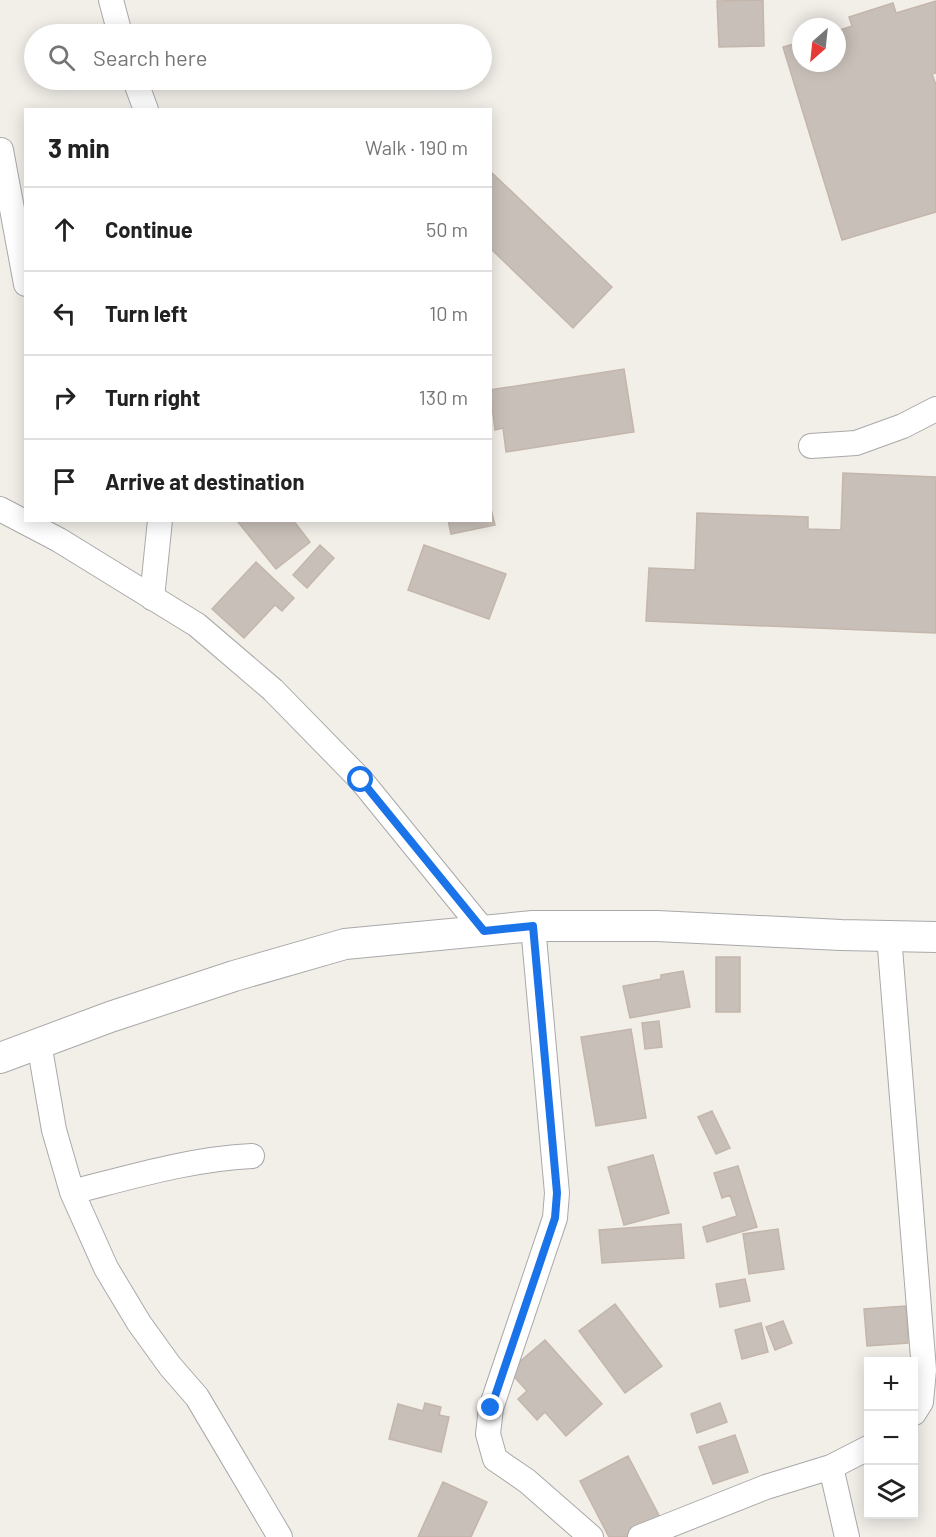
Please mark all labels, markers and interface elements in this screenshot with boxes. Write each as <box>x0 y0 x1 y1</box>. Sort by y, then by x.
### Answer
north arrow <box>792 18 846 72</box>
search box <box>24 24 492 90</box>
icon: search <box>45 41 78 74</box>
text: Search here <box>93 44 207 70</box>
text: 3 min <box>48 132 110 163</box>
text: Walk · 190 m <box>365 135 468 159</box>
icon: ahead <box>48 213 81 246</box>
text: Continue <box>105 216 193 242</box>
text: 50 m <box>426 217 468 241</box>
icon: left <box>48 297 81 330</box>
text: Turn left <box>105 300 188 326</box>
text: 10 m <box>429 301 468 325</box>
icon: right <box>48 381 81 414</box>
text: Turn right <box>105 384 200 410</box>
text: 130 m <box>419 385 468 409</box>
icon: arrive <box>48 465 81 498</box>
text: Arrive at destination <box>105 468 304 494</box>
route start <box>347 766 373 792</box>
map controls <box>864 1357 918 1519</box>
button: + <box>864 1357 918 1411</box>
route end <box>477 1394 503 1420</box>
button: − <box>864 1411 918 1465</box>
button: layers <box>864 1465 918 1519</box>

